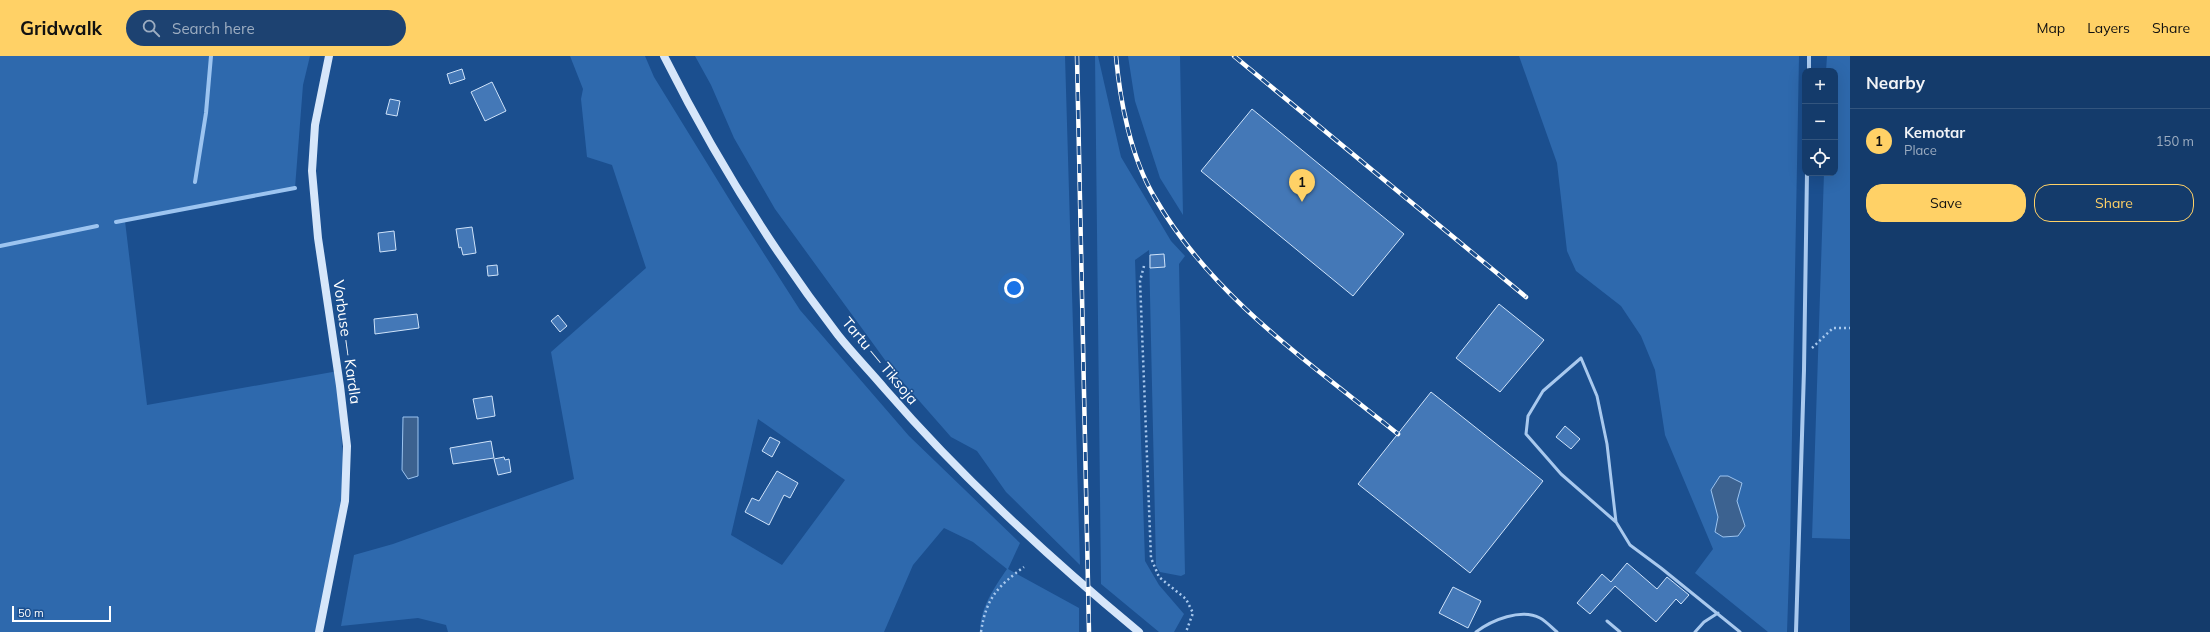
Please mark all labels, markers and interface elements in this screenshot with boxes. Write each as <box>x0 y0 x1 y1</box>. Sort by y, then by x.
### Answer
search box <box>126 10 406 46</box>
text: Gridwalk <box>20 16 102 40</box>
icon: search <box>140 17 162 39</box>
text: Search here <box>172 19 255 38</box>
text: Map <box>2036 19 2065 37</box>
text: Layers <box>2087 19 2130 37</box>
text: Share <box>2152 19 2190 37</box>
map controls <box>1802 68 1838 176</box>
button: + <box>1802 68 1838 104</box>
text: Nearby <box>1866 72 1925 93</box>
button: − <box>1802 104 1838 140</box>
text: Kemotar <box>1904 123 1965 142</box>
text: 1 <box>1875 133 1883 149</box>
text: 150 m <box>2156 133 2194 149</box>
button: locate <box>1802 140 1838 176</box>
text: Place <box>1904 142 1937 158</box>
pin: 1 <box>1289 169 1315 202</box>
button: Save <box>1866 184 2026 222</box>
button: Share <box>2034 184 2194 222</box>
your location <box>1004 278 1024 298</box>
street label: Vorbuse — Kardla <box>329 279 366 405</box>
street label: Tartu — Tiksoja <box>838 313 923 408</box>
scale bar <box>12 604 111 623</box>
text: 50 m <box>18 606 44 620</box>

